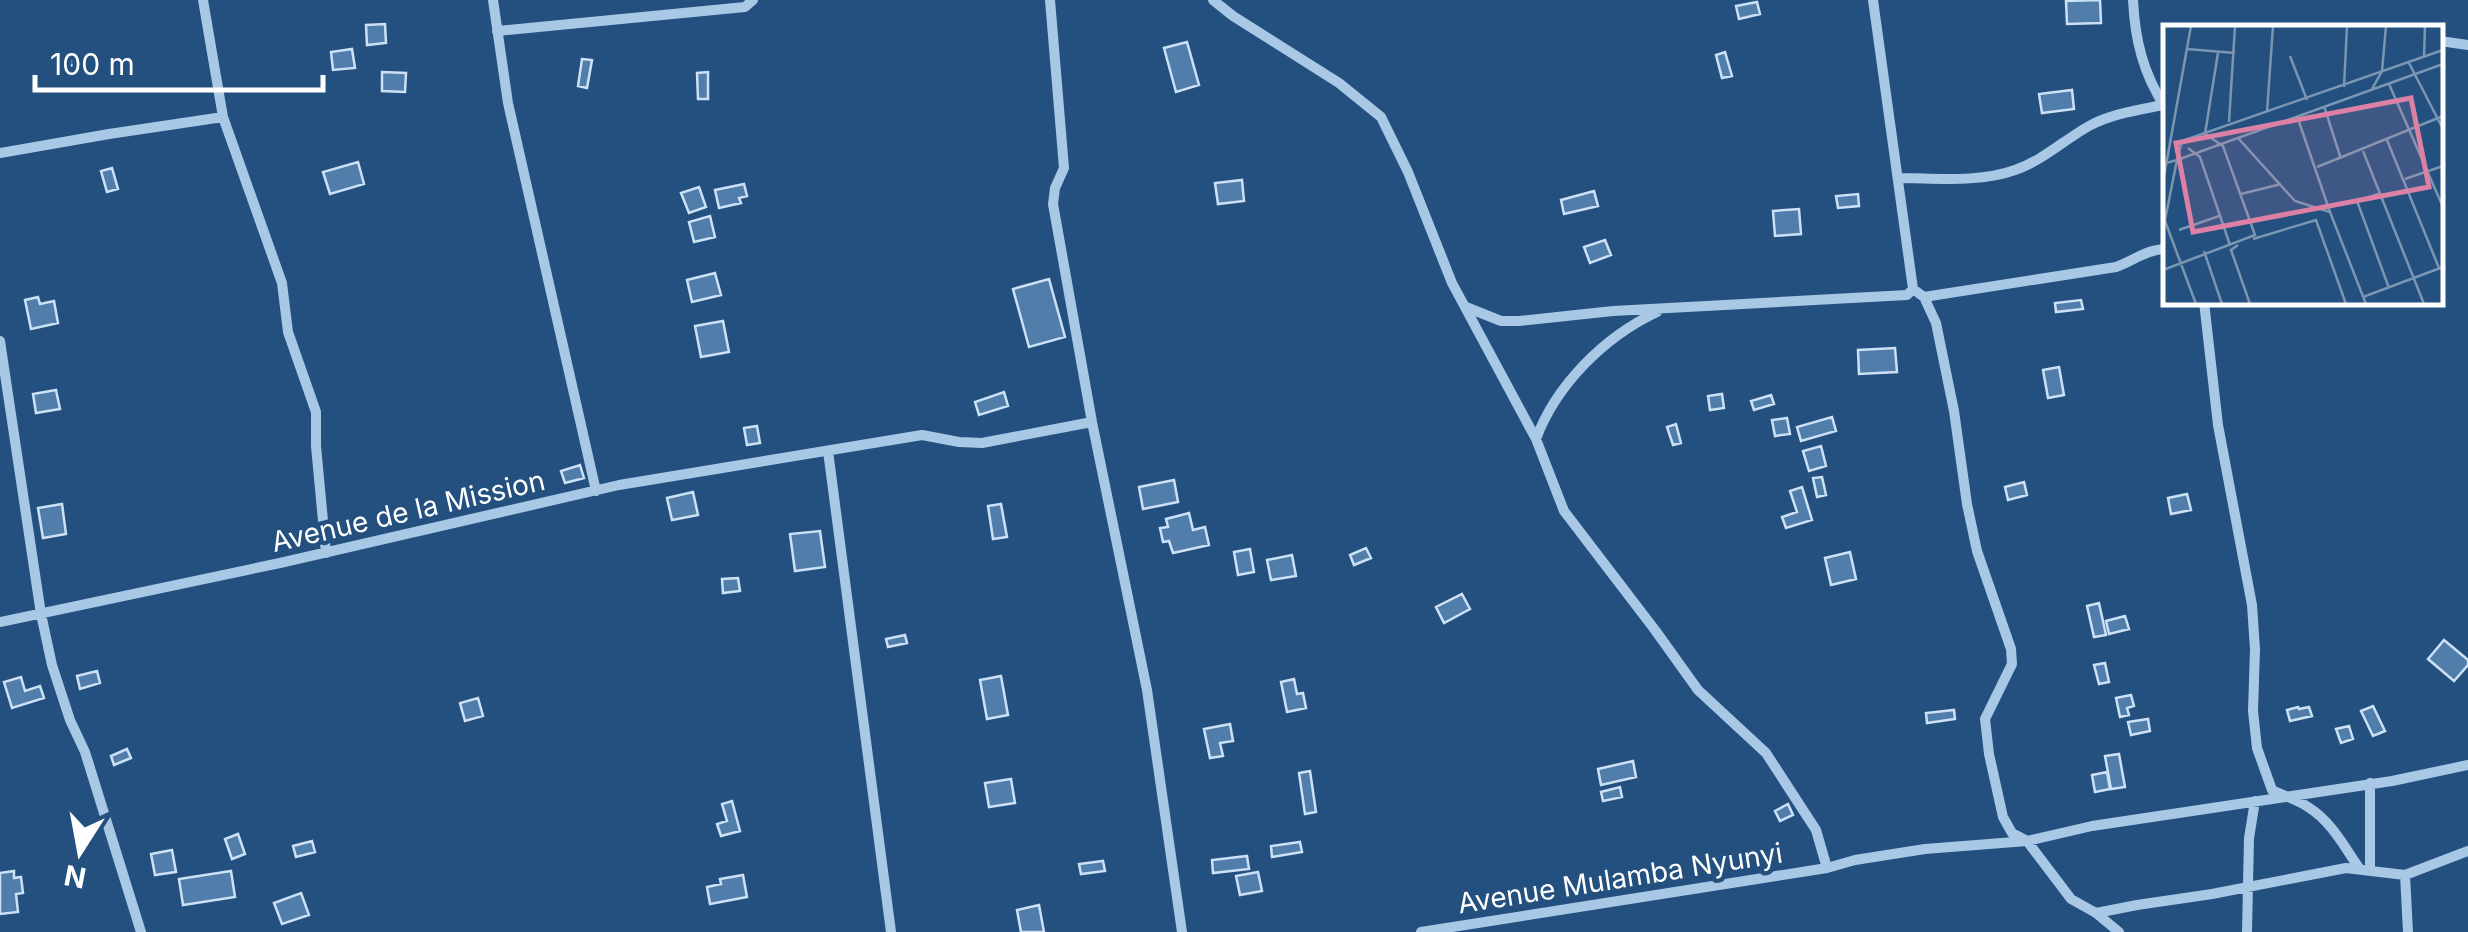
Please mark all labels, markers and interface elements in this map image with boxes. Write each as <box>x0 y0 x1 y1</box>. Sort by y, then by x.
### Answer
inset map <box>2163 25 2443 305</box>
scale bar <box>35 30 322 92</box>
text: 100 m <box>50 46 135 82</box>
street label: Avenue de la Mission <box>268 463 548 559</box>
north arrow <box>30 802 130 902</box>
street label: Avenue Mulamba Nyunyi <box>1455 836 1785 920</box>
text: N <box>62 858 89 895</box>

